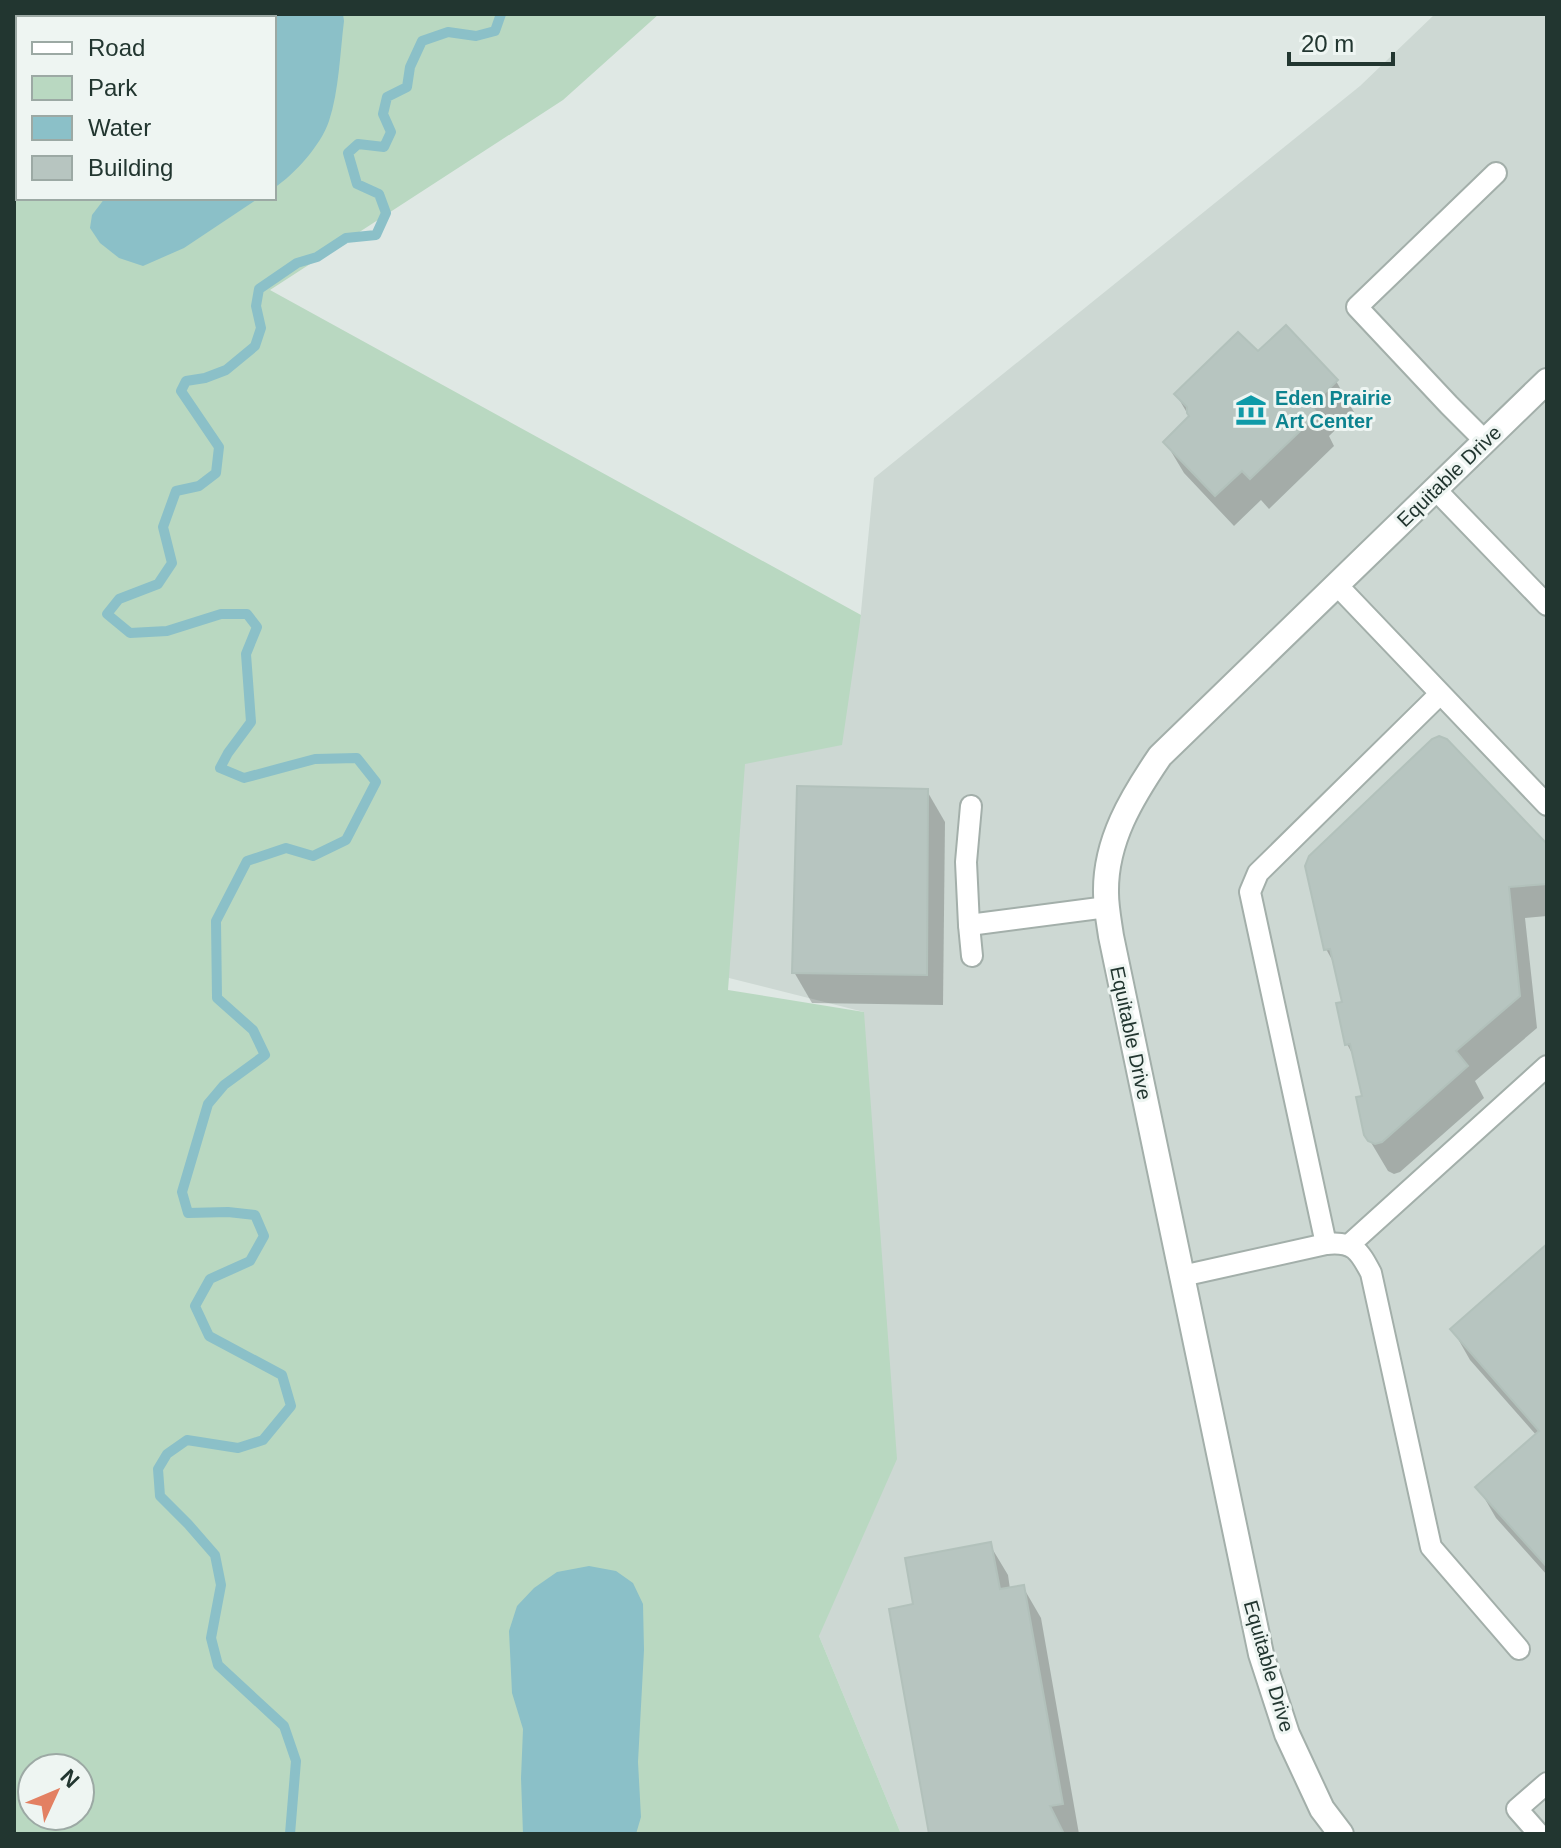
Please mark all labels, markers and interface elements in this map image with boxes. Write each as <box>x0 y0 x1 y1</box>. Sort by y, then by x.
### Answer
legend <box>16 16 276 200</box>
scale bar <box>1289 16 1393 66</box>
text: 20 m <box>1301 30 1354 57</box>
text: Road <box>88 34 145 61</box>
text: Park <box>88 74 138 101</box>
text: Water <box>88 114 151 141</box>
text: Building <box>88 154 173 181</box>
place label: Eden Prairie Art Center <box>1275 387 1392 432</box>
museum icon: Eden Prairie Art Center <box>1234 393 1268 427</box>
street label: Equitable Drive <box>1393 421 1505 531</box>
street label: Equitable Drive <box>1106 964 1156 1102</box>
street label: Equitable Drive <box>1240 1598 1298 1734</box>
north arrow <box>16 1752 96 1832</box>
text: N <box>56 1764 85 1793</box>

